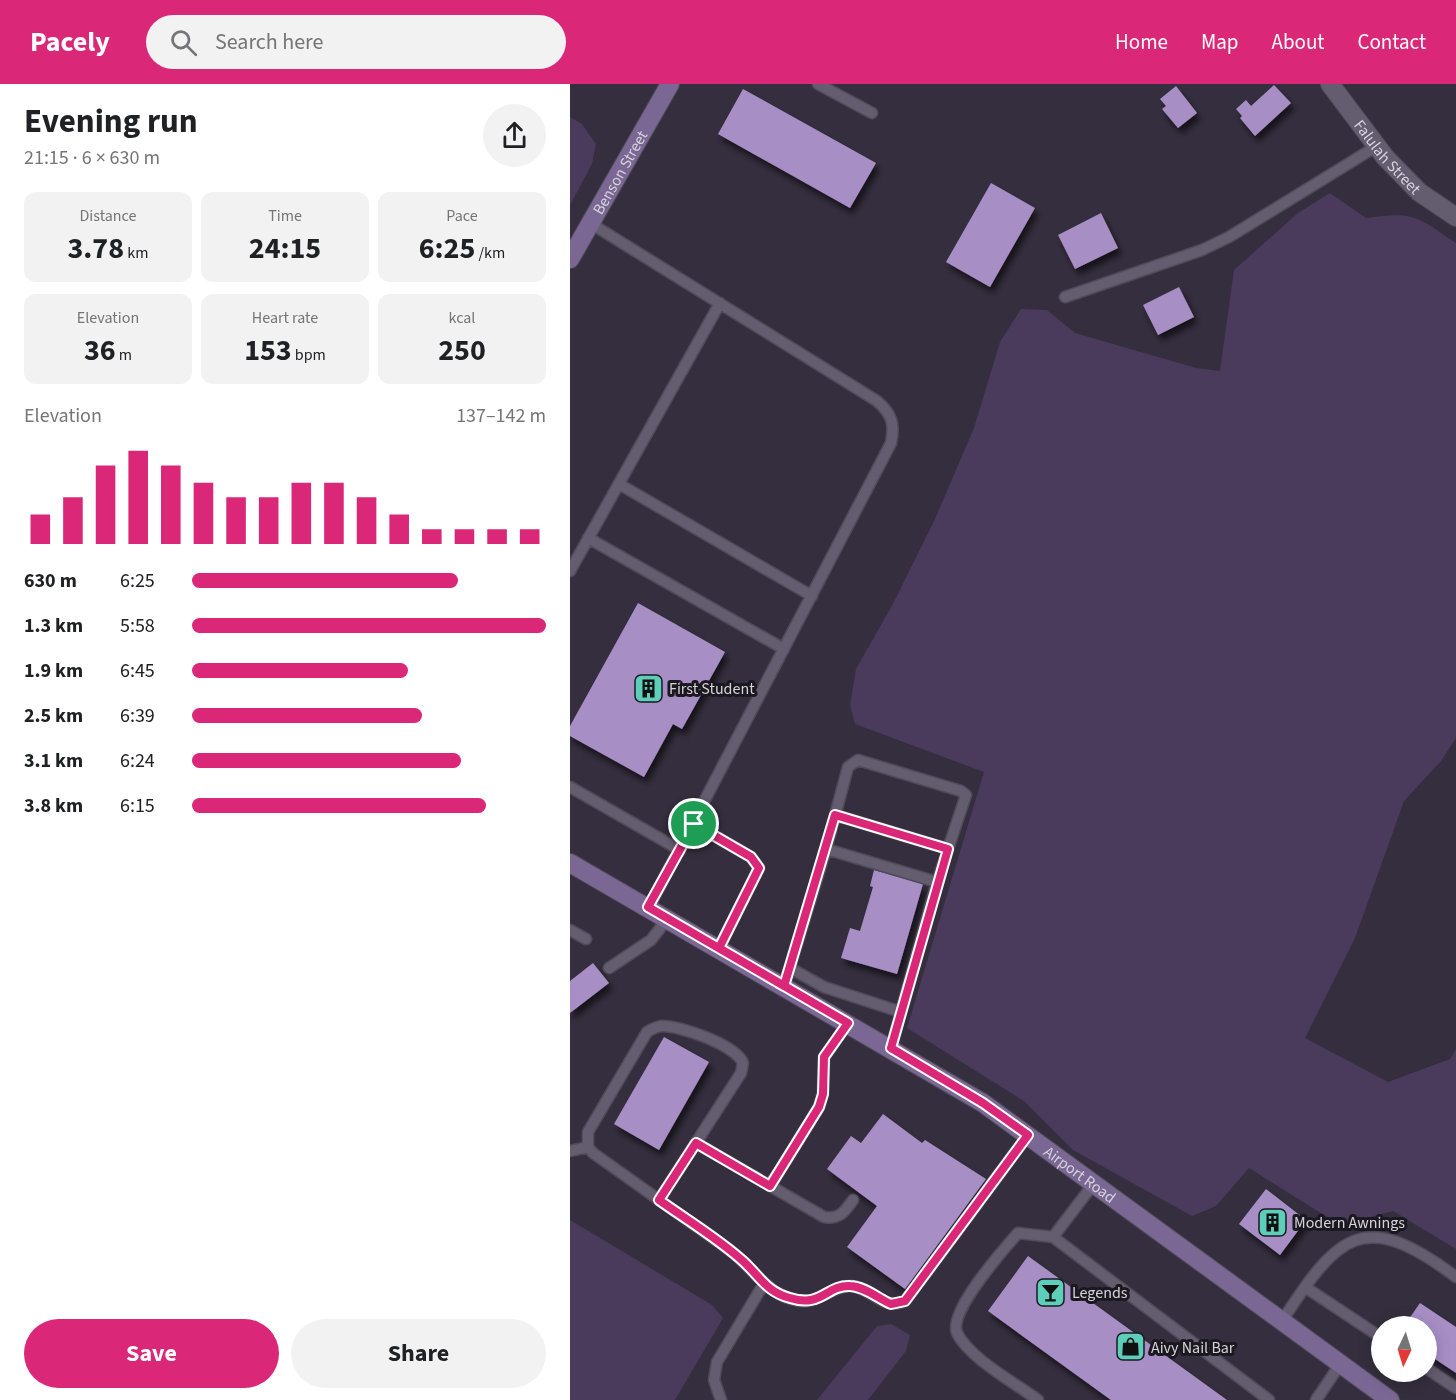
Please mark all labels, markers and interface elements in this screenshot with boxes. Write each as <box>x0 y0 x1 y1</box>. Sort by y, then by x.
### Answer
search box <box>146 15 566 69</box>
text: Pacely <box>30 22 110 62</box>
icon: search <box>167 26 200 59</box>
text: Search here <box>215 26 323 58</box>
text: Home <box>1115 27 1168 57</box>
text: Map <box>1201 27 1239 57</box>
text: About <box>1272 27 1324 57</box>
text: Contact <box>1357 27 1426 57</box>
text: Evening run <box>24 98 198 145</box>
button: share <box>483 104 546 167</box>
street label: Falulah Street <box>1349 115 1426 200</box>
street label: Benson Street <box>588 126 654 219</box>
text: 21:15 · 6 × 630 m <box>24 144 160 172</box>
text: Distance <box>80 205 136 227</box>
text: Time <box>268 205 302 227</box>
text: Pace <box>446 205 478 227</box>
text: 3.78 <box>68 227 124 270</box>
text: 24:15 <box>249 227 321 270</box>
text: 6:25 <box>419 227 475 270</box>
text: km <box>124 242 148 264</box>
text: /km <box>475 242 505 264</box>
text: Elevation <box>77 307 139 329</box>
text: Heart rate <box>252 307 318 329</box>
text: kcal <box>449 307 475 329</box>
text: 36 <box>84 329 116 372</box>
text: 153 <box>244 329 292 372</box>
text: 250 <box>438 329 486 372</box>
text: m <box>116 344 132 366</box>
text: bpm <box>292 344 326 366</box>
text: Elevation <box>24 402 102 430</box>
text: 137–142 m <box>456 402 546 430</box>
text: 630 m <box>24 567 77 595</box>
text: 6:25 <box>120 567 155 595</box>
text: 1.3 km <box>24 612 83 640</box>
text: 5:58 <box>120 612 155 640</box>
text: 1.9 km <box>24 657 83 685</box>
text: 6:45 <box>120 657 155 685</box>
building icon: First Student <box>632 672 664 704</box>
place label: First Student <box>669 678 755 700</box>
text: 2.5 km <box>24 702 83 730</box>
text: 6:39 <box>120 702 155 730</box>
text: 3.1 km <box>24 747 83 775</box>
text: 6:24 <box>120 747 155 775</box>
text: 3.8 km <box>24 792 83 820</box>
text: 6:15 <box>120 792 155 820</box>
pin <box>668 798 719 849</box>
icon: arrive <box>677 807 710 840</box>
street label: Airport Road <box>1039 1141 1120 1208</box>
building icon: Modern Awnings <box>1257 1206 1289 1238</box>
place label: Modern Awnings <box>1294 1212 1405 1234</box>
bar icon: Legends <box>1035 1276 1067 1308</box>
place label: Legends <box>1072 1282 1128 1304</box>
north arrow <box>1371 1316 1437 1382</box>
map controls <box>1371 1316 1437 1382</box>
button: Save <box>24 1319 279 1388</box>
button: Share <box>291 1319 546 1388</box>
shop icon: Aivy Nail Bar <box>1114 1331 1146 1363</box>
place label: Aivy Nail Bar <box>1151 1337 1235 1359</box>

